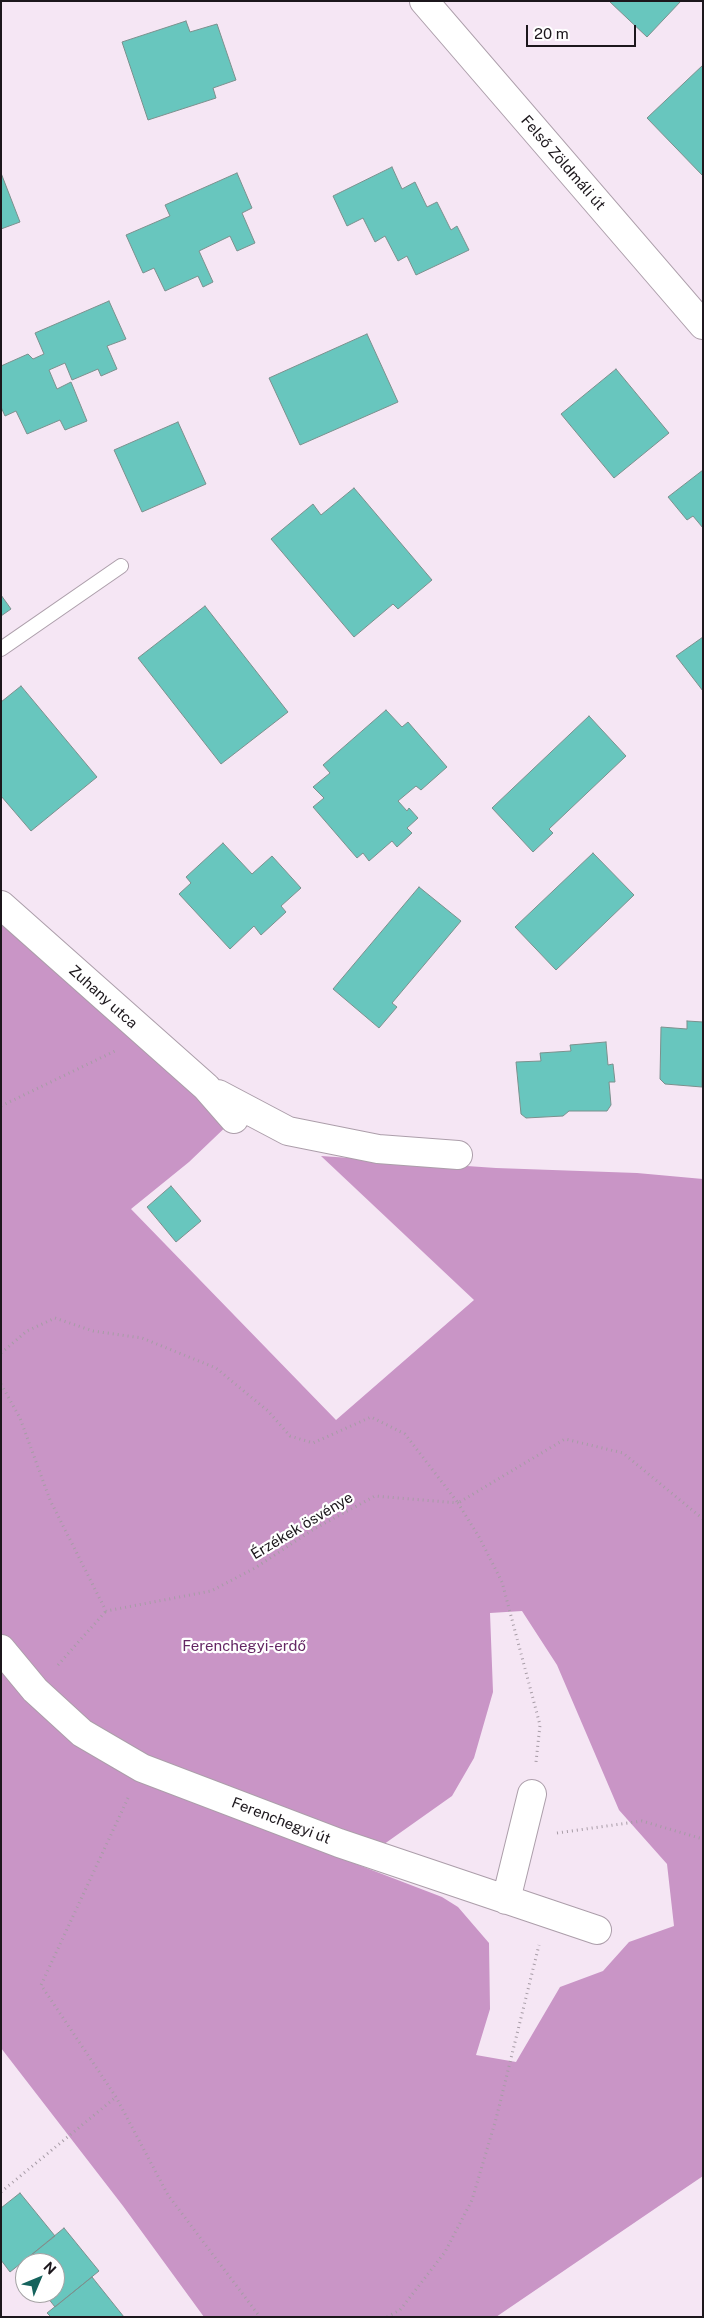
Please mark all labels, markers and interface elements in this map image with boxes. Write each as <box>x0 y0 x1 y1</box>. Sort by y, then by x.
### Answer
scale bar <box>529 15 639 47</box>
text: 20 m <box>534 25 569 42</box>
street label: Felső Zöldmáli út <box>517 112 609 214</box>
street label: Zuhany utca <box>65 962 141 1032</box>
street label: Érzékek ösvénye <box>248 1488 356 1564</box>
park label: Ferenchegyi-erdő <box>182 1637 306 1655</box>
street label: Ferenchegyi út <box>229 1794 333 1848</box>
north arrow <box>15 2253 65 2303</box>
text: N <box>40 2259 59 2278</box>

